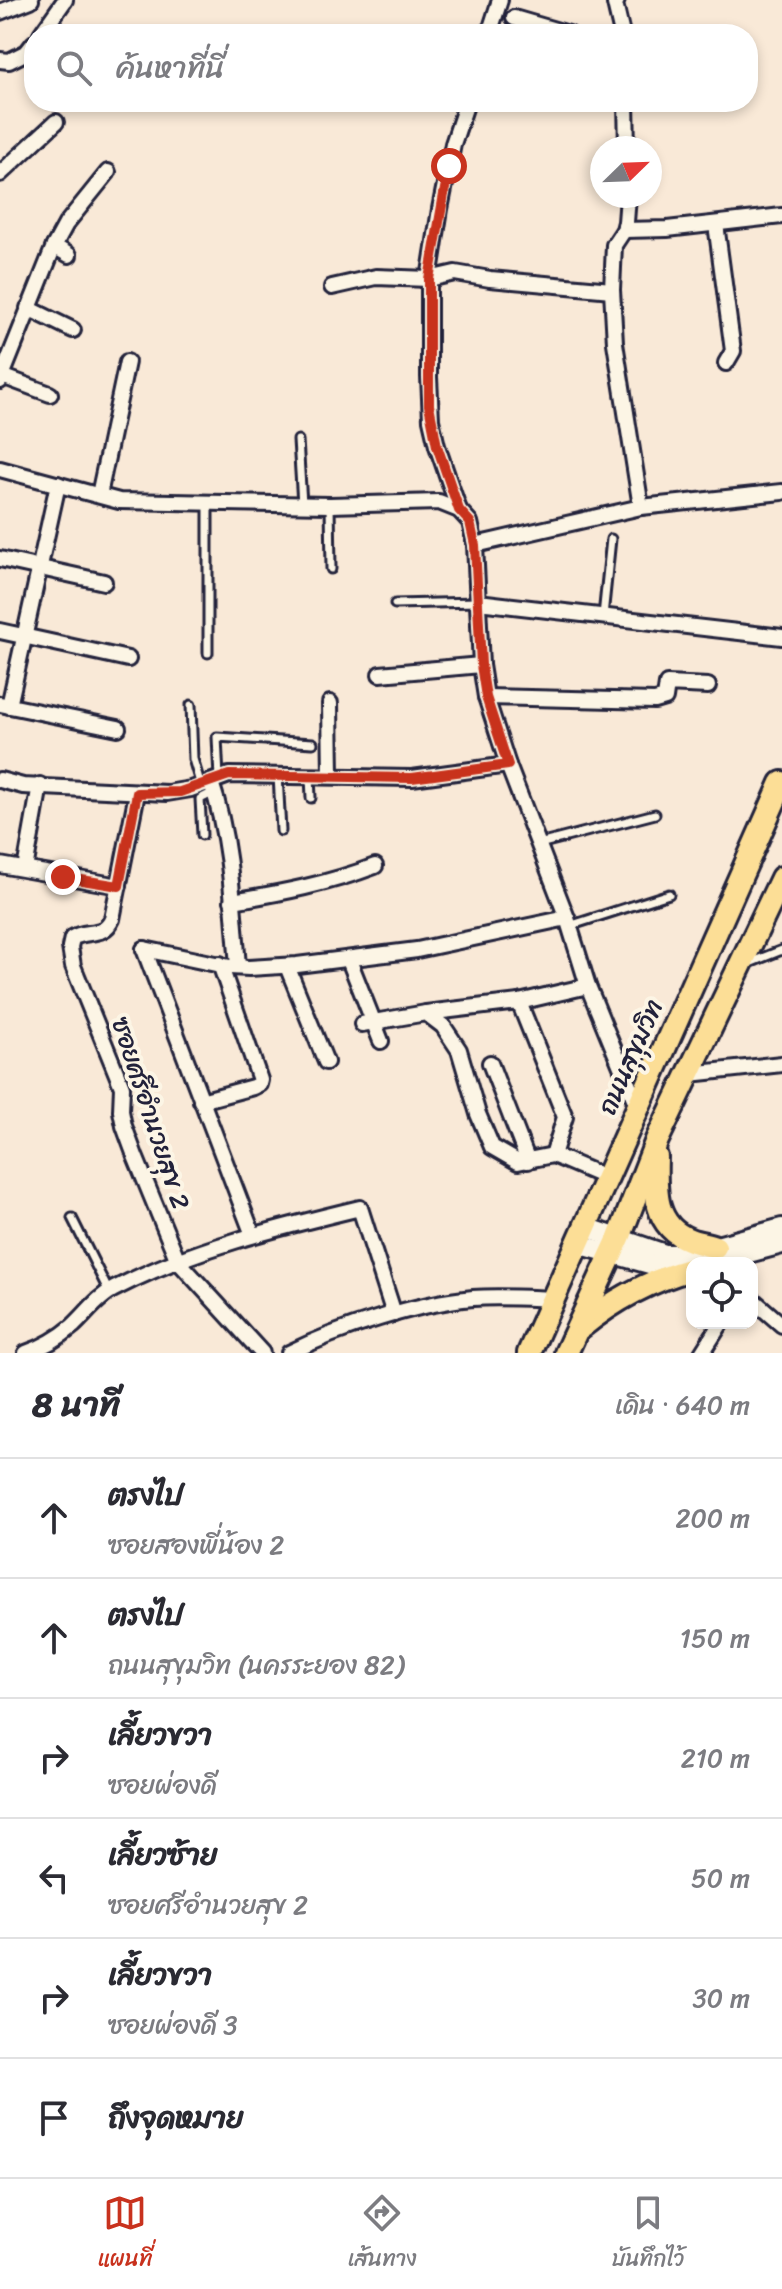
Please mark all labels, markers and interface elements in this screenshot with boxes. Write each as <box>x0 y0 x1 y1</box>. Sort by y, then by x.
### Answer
search box <box>24 24 758 112</box>
text: ค้นหาที่นี่ <box>116 41 224 95</box>
icon: search <box>52 46 96 90</box>
north arrow <box>590 136 662 208</box>
route start <box>431 148 467 184</box>
route end <box>45 859 81 895</box>
street label: ถนนสุขุมวิท <box>584 991 676 1123</box>
street label: ซอยศรีอำนวยสุข 2 <box>98 1011 204 1215</box>
map controls <box>686 1257 758 1329</box>
button: locate <box>686 1257 758 1329</box>
text: 8 นาที <box>32 1375 120 1435</box>
text: เดิน · 640 m <box>615 1382 750 1428</box>
text: ตรงไป <box>108 1468 183 1522</box>
text: 200 m <box>675 1495 750 1541</box>
icon: ahead <box>32 1496 76 1540</box>
text: ซอยสองพี่น้อง 2 <box>108 1522 284 1568</box>
text: ตรงไป <box>108 1588 183 1642</box>
text: 150 m <box>680 1615 750 1661</box>
icon: ahead <box>32 1616 76 1660</box>
text: ถนนสุขุมวิท (นครระยอง 82) <box>108 1642 404 1688</box>
text: เลี้ยวขวา <box>108 1708 212 1762</box>
text: 210 m <box>681 1735 750 1781</box>
icon: right <box>32 1736 76 1780</box>
text: ซอยผ่องดี <box>108 1762 217 1808</box>
text: เลี้ยวซ้าย <box>108 1828 218 1882</box>
text: 50 m <box>691 1855 750 1901</box>
icon: left <box>32 1856 76 1900</box>
text: ซอยศรีอำนวยสุข 2 <box>108 1882 308 1928</box>
text: เลี้ยวขวา <box>108 1948 212 2002</box>
text: 30 m <box>693 1975 750 2021</box>
icon: right <box>32 1976 76 2020</box>
text: ซอยผ่องดี 3 <box>108 2002 238 2048</box>
text: ถึงจุดหมาย <box>108 2091 244 2145</box>
icon: arrive <box>32 2096 76 2140</box>
tab: แผนที่ <box>98 2191 153 2278</box>
tab: เส้นทาง <box>348 2191 417 2278</box>
tab: บันทึกไว้ <box>612 2191 684 2278</box>

